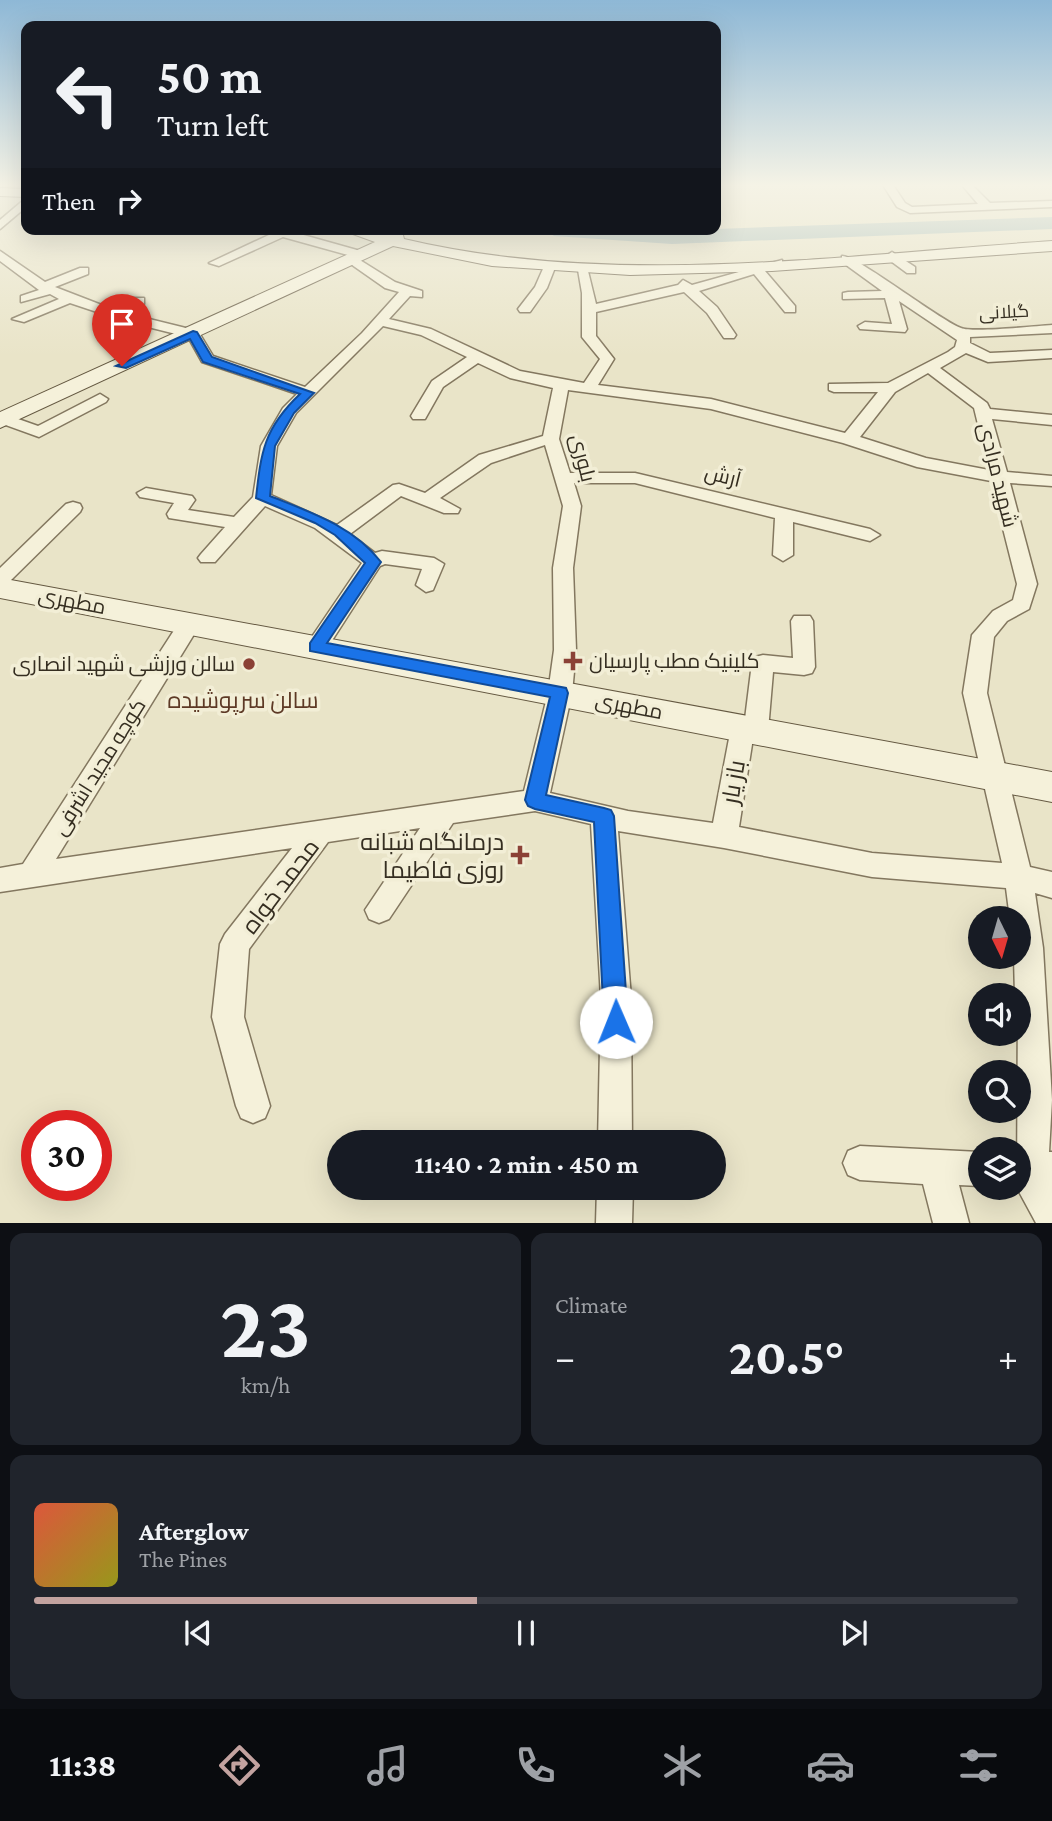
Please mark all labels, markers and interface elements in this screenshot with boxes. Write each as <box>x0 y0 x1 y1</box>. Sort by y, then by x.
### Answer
icon: left <box>42 49 133 140</box>
text: 50 m <box>157 49 262 104</box>
text: Turn left <box>157 107 268 143</box>
icon: right <box>110 182 148 220</box>
text: Then <box>42 187 96 216</box>
pin <box>92 294 152 366</box>
street label: گیلانی <box>978 301 1030 324</box>
icon: arrive <box>103 305 141 343</box>
street label: شهید مرادی <box>972 420 1023 530</box>
street label: بلوری <box>565 432 601 485</box>
street label: آرش <box>702 460 744 493</box>
street label: مطهری <box>36 583 108 620</box>
place label: کلینیک مطب پارسیان <box>589 649 760 675</box>
marker: کلینیک مطب پارسیان <box>563 651 583 671</box>
place label: سالن ورزشی شهید انصاری <box>12 652 235 677</box>
marker: سالن ورزشی شهید انصاری <box>241 656 257 672</box>
district label: سالن سرپوشیده <box>168 687 318 715</box>
street label: مطهری <box>593 688 665 725</box>
street label: کوچه مجید اشرفی <box>47 694 152 841</box>
street label: باز یار <box>716 758 750 808</box>
place label: درمانگاه شبانه روزی فاطیما <box>360 828 504 884</box>
street label: محمد خواه <box>236 834 324 938</box>
marker: درمانگاه شبانه روزی فاطیما <box>510 845 530 865</box>
north arrow <box>968 906 1031 970</box>
map controls <box>968 906 1031 1200</box>
button: sound <box>968 983 1031 1046</box>
position arrow <box>579 985 653 1059</box>
button: search <box>968 1060 1031 1123</box>
speed limit sign: 30 <box>21 1110 112 1201</box>
button: layers <box>968 1137 1031 1200</box>
text: 11:40 · 2 min · 450 m <box>415 1150 638 1179</box>
text: 23 <box>220 1275 311 1377</box>
text: Climate <box>555 1292 627 1318</box>
text: 20.5° <box>729 1327 844 1385</box>
text: − <box>555 1336 575 1378</box>
text: + <box>998 1336 1018 1378</box>
text: km/h <box>241 1372 290 1398</box>
text: Afterglow <box>139 1517 249 1546</box>
text: The Pines <box>139 1546 227 1572</box>
icon: previous <box>179 1614 217 1652</box>
icon: pause <box>507 1614 545 1652</box>
icon: next <box>835 1614 873 1652</box>
icon: directions <box>215 1741 264 1790</box>
icon: music <box>363 1741 412 1790</box>
icon: phone <box>511 1741 560 1790</box>
icon: climate <box>658 1741 707 1790</box>
icon: car <box>806 1741 855 1790</box>
icon: filters <box>954 1741 1003 1790</box>
text: 11:38 <box>49 1747 116 1783</box>

